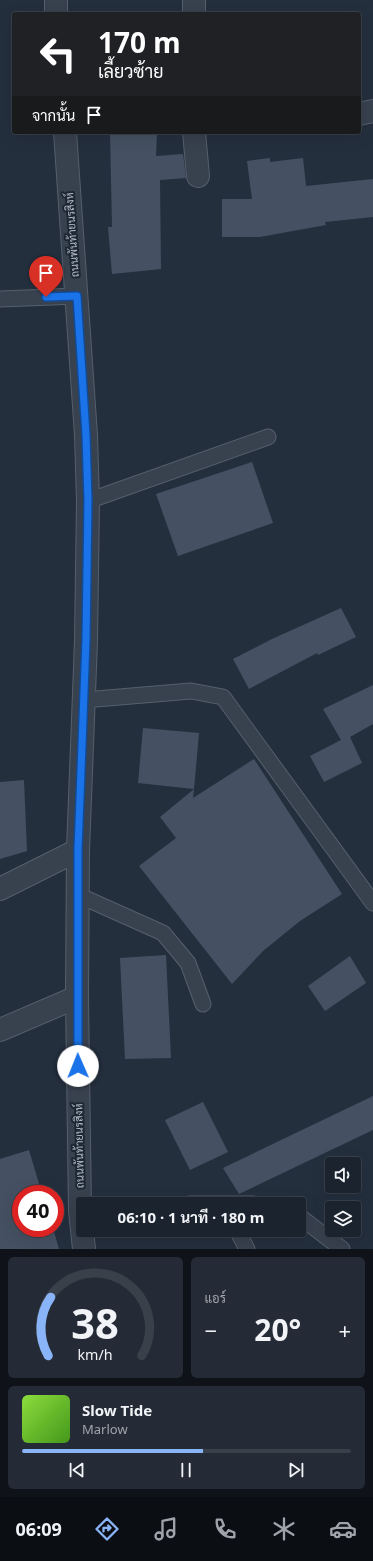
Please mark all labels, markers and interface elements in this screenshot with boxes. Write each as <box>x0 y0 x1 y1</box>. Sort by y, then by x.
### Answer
text: 170 m <box>98 23 181 61</box>
icon: left <box>32 28 84 80</box>
text: เลี้ยวซ้าย <box>98 59 164 83</box>
icon: arrive <box>83 104 105 126</box>
text: จากนั้น <box>32 105 75 125</box>
street label: ถนนพันท้ายนรสิงห์ <box>61 192 82 278</box>
pin <box>29 256 63 297</box>
icon: arrive <box>35 262 57 284</box>
position arrow <box>57 1045 99 1087</box>
street label: ถนนพันท้ายนรสิงห์ <box>70 1103 87 1189</box>
map controls <box>325 1157 361 1237</box>
button: sound <box>325 1157 361 1193</box>
speed limit sign: 40 <box>12 1185 64 1237</box>
button: layers <box>325 1201 361 1237</box>
text: 06:10 · 1 นาที · 180 m <box>118 1207 264 1227</box>
text: แอร์ <box>205 1289 226 1307</box>
text: 38 <box>71 1294 119 1350</box>
text: 20° <box>254 1309 301 1350</box>
text: − <box>205 1315 217 1345</box>
text: + <box>338 1315 351 1345</box>
text: km/h <box>78 1344 113 1363</box>
text: Slow Tide <box>82 1400 152 1420</box>
text: Marlow <box>82 1420 128 1438</box>
icon: previous <box>66 1459 88 1481</box>
icon: pause <box>175 1459 197 1481</box>
icon: next <box>285 1459 307 1481</box>
icon: directions <box>93 1515 121 1543</box>
icon: music <box>152 1515 180 1543</box>
icon: phone <box>211 1515 239 1543</box>
icon: climate <box>270 1515 298 1543</box>
icon: car <box>329 1515 357 1543</box>
text: 06:09 <box>16 1517 62 1541</box>

